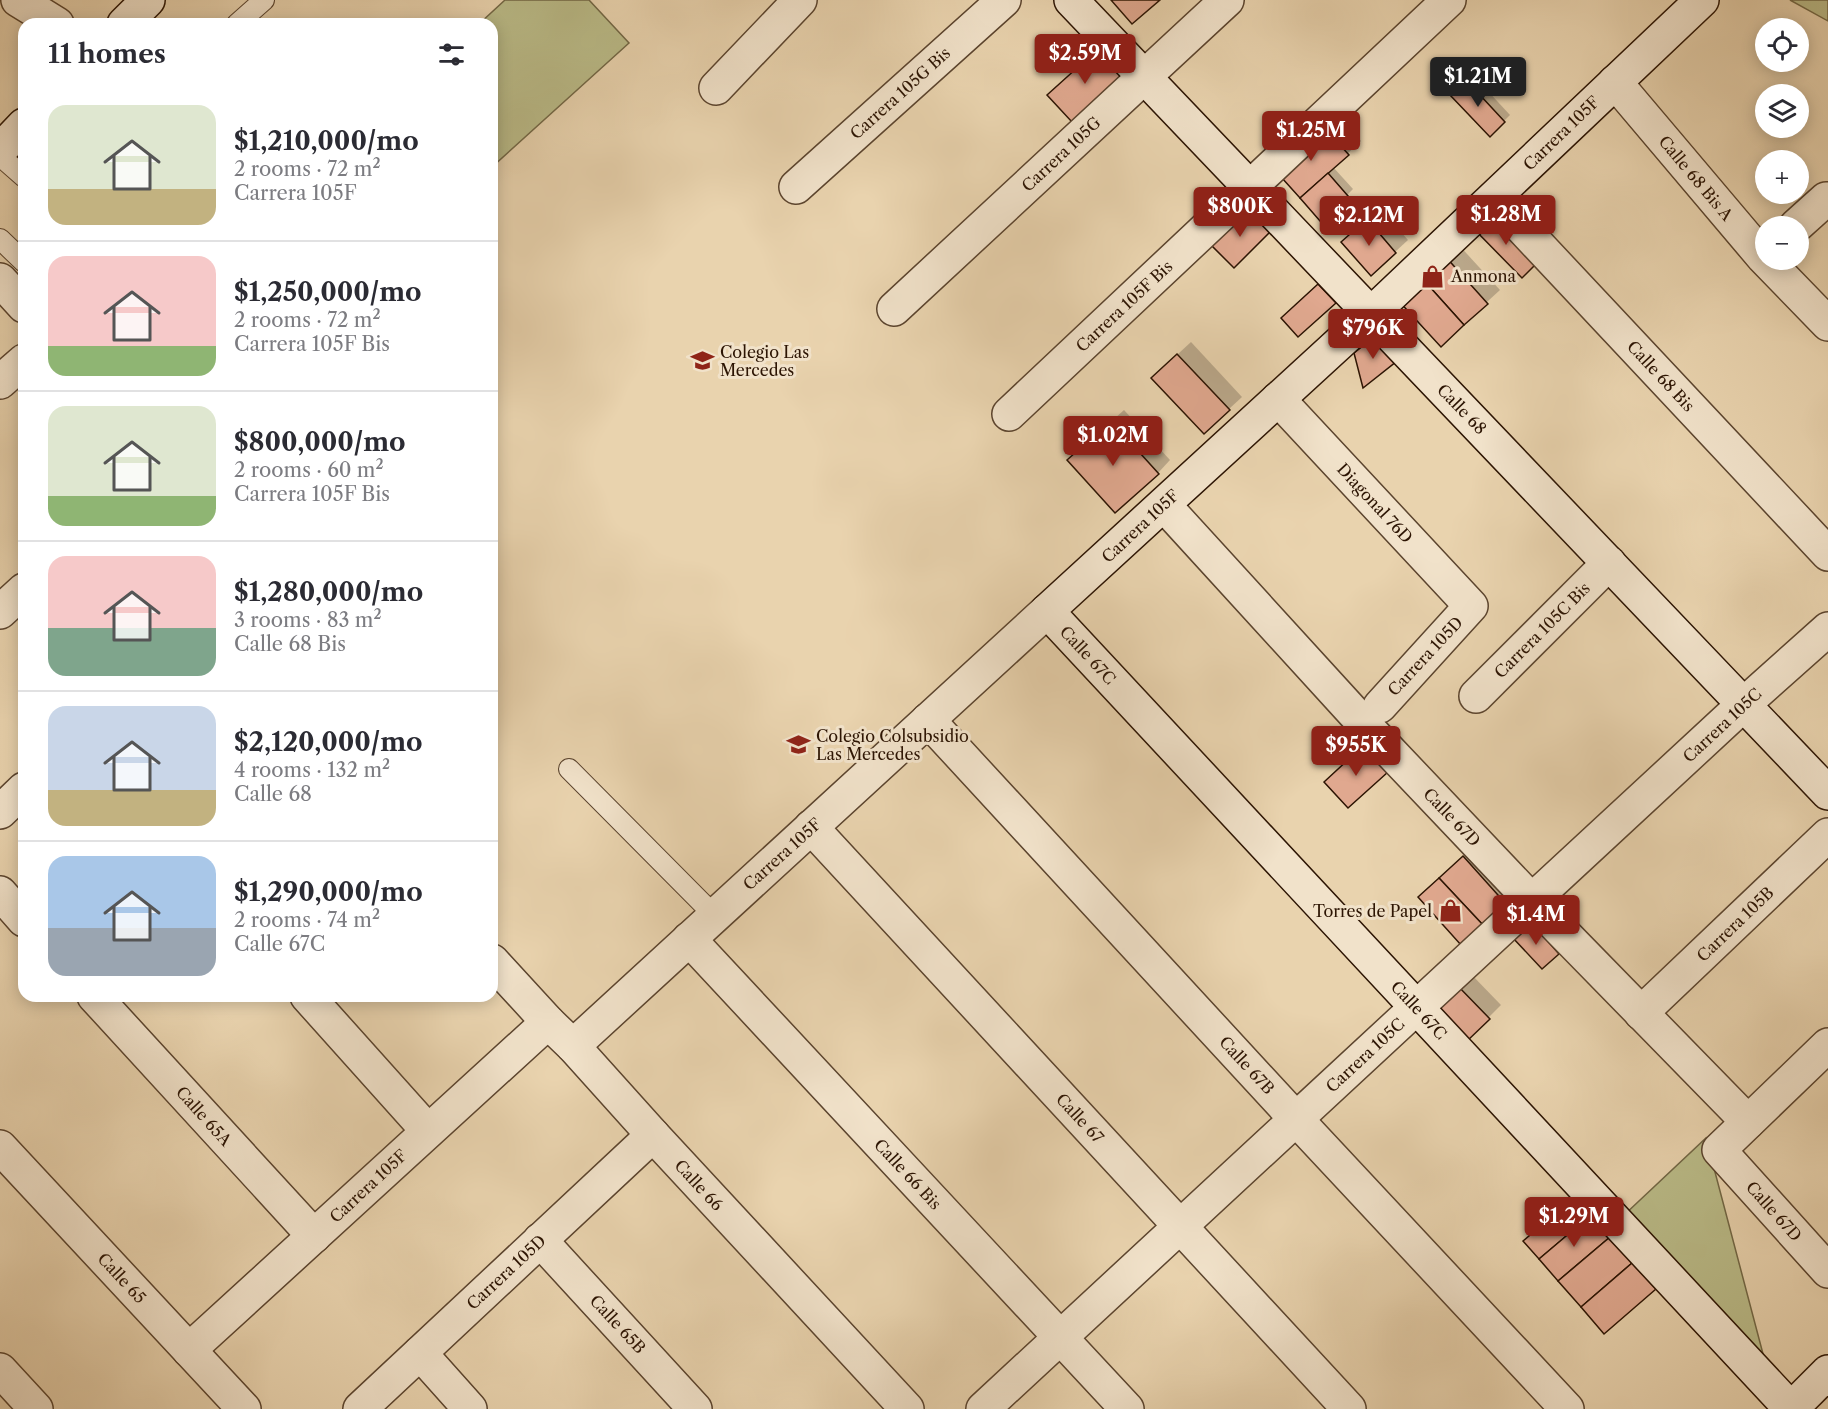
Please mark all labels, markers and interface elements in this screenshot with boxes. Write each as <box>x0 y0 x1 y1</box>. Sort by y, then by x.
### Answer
map controls <box>1755 18 1809 270</box>
button: locate <box>1755 18 1809 72</box>
pin: $2.59M <box>1036 34 1134 85</box>
text: 11 homes <box>48 38 166 70</box>
icon: filters <box>435 38 468 71</box>
text: $2.59M <box>1049 41 1121 65</box>
street label: Carrera 105G Bis <box>846 43 954 143</box>
pin: $1.21M <box>1429 57 1527 108</box>
text: $1.21M <box>1444 64 1512 88</box>
button: layers <box>1755 84 1809 138</box>
street label: Carrera 105F <box>1519 92 1603 174</box>
pin: $1.25M <box>1262 111 1360 162</box>
street label: Carrera 105G <box>1017 112 1105 196</box>
text: $1.25M <box>1276 118 1346 142</box>
text: $1,210,000/mo <box>234 125 419 157</box>
icon: home <box>96 129 168 201</box>
street label: Calle 68 Bis A <box>1655 131 1738 226</box>
button: + <box>1755 150 1809 204</box>
text: 2 rooms · 72 m² <box>234 157 381 181</box>
text: Carrera 105F <box>234 181 357 205</box>
pin: $800K <box>1198 187 1282 238</box>
text: $800K <box>1208 194 1272 218</box>
pin: $1.28M <box>1457 195 1555 246</box>
pin: $2.12M <box>1320 196 1418 247</box>
text: $1.28M <box>1470 202 1542 226</box>
text: $2.12M <box>1334 203 1404 227</box>
button: − <box>1755 216 1809 270</box>
street label: Carrera 105F Bis <box>1072 256 1176 356</box>
shop icon: Anmona <box>1420 263 1446 289</box>
place label: Anmona <box>1450 266 1517 286</box>
text: $1,250,000/mo <box>234 276 422 308</box>
icon: home <box>96 280 168 352</box>
text: 2 rooms · 72 m² <box>234 308 381 332</box>
pin: $796K <box>1331 309 1415 360</box>
text: $796K <box>1342 316 1404 340</box>
text: Carrera 105F Bis <box>234 332 390 356</box>
street label: Calle 68 Bis <box>1623 336 1699 416</box>
place label: Colegio Las Mercedes <box>720 342 809 380</box>
school or university icon: Colegio Las Mercedes <box>689 348 715 374</box>
street label: Calle 68 <box>1433 380 1491 438</box>
pin: $1.02M <box>1064 416 1162 467</box>
text: $1.02M <box>1077 423 1149 447</box>
text: $800,000/mo <box>234 426 406 458</box>
icon: home <box>96 430 168 502</box>
text: 2 rooms · 60 m² <box>234 458 384 482</box>
street label: Diagonal 76D <box>1333 459 1417 547</box>
text: Carrera 105F Bis <box>234 482 390 506</box>
street label: Carrera 105F <box>1097 485 1183 567</box>
text: $1,280,000/mo <box>234 576 423 608</box>
street label: Carrera 105C Bis <box>1490 578 1594 682</box>
icon: home <box>96 580 168 652</box>
text: 3 rooms · 83 m² <box>234 608 382 632</box>
street label: Carrera 105D <box>1383 612 1467 700</box>
street label: Calle 67C <box>1056 622 1120 688</box>
text: Calle 68 Bis <box>234 632 346 656</box>
street label: Carrera 105C <box>1679 684 1765 766</box>
text: $2,120,000/mo <box>234 726 423 758</box>
place label: Colegio Colsubsidio Las Mercedes <box>816 726 969 764</box>
pin: $955K <box>1314 726 1398 777</box>
icon: home <box>96 730 168 802</box>
school or university icon: Colegio Colsubsidio Las Mercedes <box>785 732 811 758</box>
text: $955K <box>1325 733 1387 757</box>
text: 4 rooms · 132 m² <box>234 758 390 782</box>
text: Calle 68 <box>234 782 312 806</box>
street label: Calle 67D <box>1419 784 1485 850</box>
street label: Carrera 105F <box>739 814 825 894</box>
text: $1,290,000/mo <box>234 876 423 908</box>
icon: home <box>96 880 168 952</box>
street label: Carrera 105B <box>1692 882 1778 966</box>
pin: $1.4M <box>1494 895 1578 946</box>
shop icon: Torres de Papel <box>1437 898 1463 924</box>
place label: Torres de Papel <box>1313 901 1432 921</box>
text: $1.4M <box>1507 902 1565 926</box>
text: 2 rooms · 74 m² <box>234 908 380 932</box>
text: Calle 67C <box>234 932 325 956</box>
street label: Calle 67C <box>1387 977 1451 1043</box>
street label: Carrera 105C <box>1322 1014 1408 1096</box>
street label: Calle 67B <box>1215 1032 1279 1098</box>
street label: Calle 65A <box>172 1082 237 1151</box>
street label: Calle 67 <box>1052 1089 1108 1147</box>
street label: Calle 66 Bis <box>870 1134 946 1214</box>
street label: Carrera 105F <box>325 1145 411 1227</box>
street label: Calle 66 <box>670 1155 728 1215</box>
street label: Calle 67D <box>1742 1177 1806 1245</box>
pin: $1.29M <box>1525 1197 1623 1248</box>
text: $1.29M <box>1539 1204 1609 1228</box>
street label: Carrera 105D <box>462 1230 550 1314</box>
street label: Calle 65 <box>94 1249 150 1307</box>
street label: Calle 65B <box>586 1291 650 1357</box>

